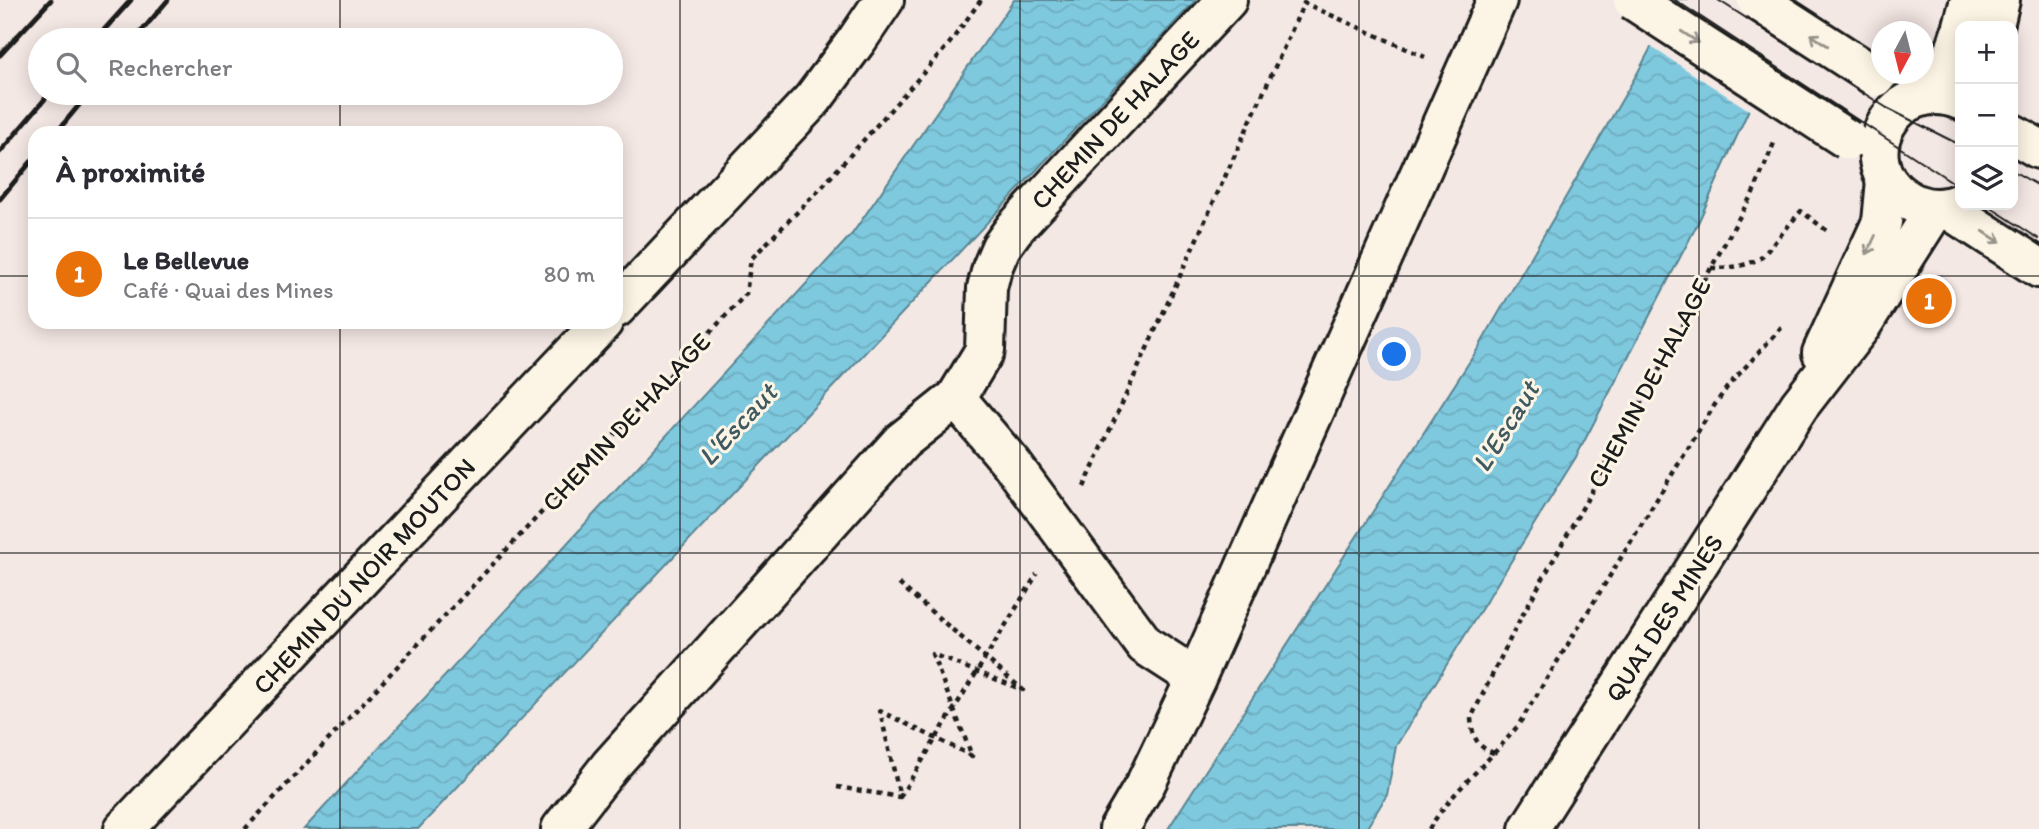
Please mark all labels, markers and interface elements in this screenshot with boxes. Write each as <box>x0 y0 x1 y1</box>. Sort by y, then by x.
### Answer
north arrow <box>1871 21 1934 84</box>
map controls <box>1955 21 2018 210</box>
button: + <box>1955 21 2018 84</box>
street label: CHEMIN DE HALAGE <box>1024 24 1206 216</box>
search box <box>28 28 623 105</box>
one-way arrow <box>1680 30 1699 44</box>
one-way arrow <box>1809 32 1829 46</box>
icon: search <box>52 48 90 86</box>
text: Rechercher <box>108 51 232 83</box>
button: − <box>1955 84 2018 147</box>
button: layers <box>1955 147 2018 210</box>
text: À proximité <box>56 153 205 190</box>
one-way arrow <box>1982 230 2002 244</box>
one-way arrow <box>1864 234 1878 255</box>
text: Le Bellevue <box>123 244 249 276</box>
text: 1 <box>74 260 84 288</box>
text: 80 m <box>544 260 595 288</box>
street label: CHEMIN DE HALAGE <box>1580 273 1718 493</box>
pin: 1 <box>1906 275 1952 327</box>
text: Café · Quai des Mines <box>123 276 334 304</box>
street label: CHEMIN DE HALAGE <box>535 326 717 518</box>
your location <box>1377 337 1411 371</box>
water label: L'Escaut <box>1464 372 1547 478</box>
water label: L'Escaut <box>690 374 785 472</box>
street label: CHEMIN DU NOIR MOUTON <box>246 451 482 701</box>
street label: QUAI DES MINES <box>1598 528 1730 708</box>

